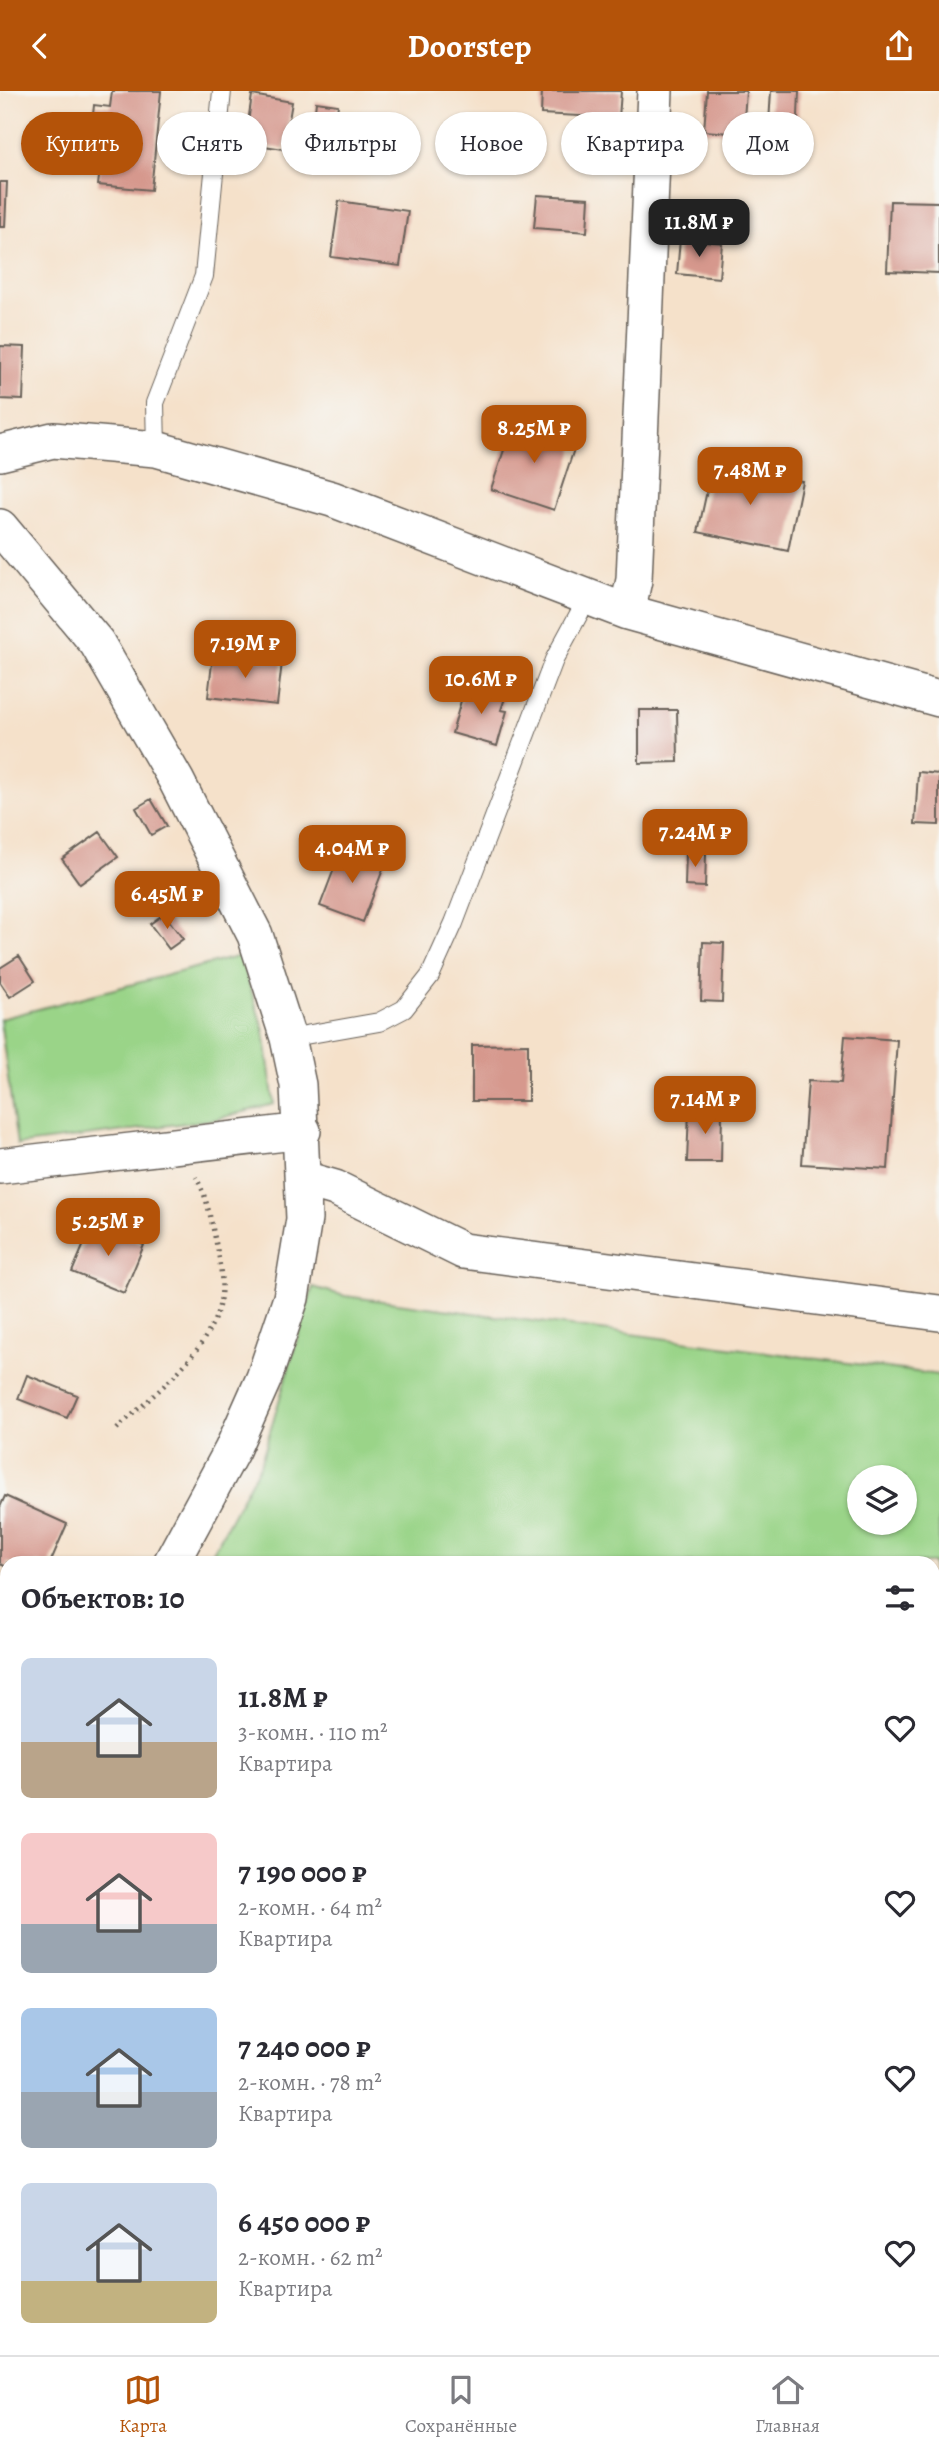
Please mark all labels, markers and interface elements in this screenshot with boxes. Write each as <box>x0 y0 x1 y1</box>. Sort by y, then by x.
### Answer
text: Doorstep <box>408 24 531 68</box>
icon: back <box>21 27 59 65</box>
icon: share <box>880 27 918 65</box>
chip: Купить <box>21 112 143 175</box>
chip: Снять <box>157 112 267 175</box>
chip: Фильтры <box>281 112 421 175</box>
chip: Новое <box>435 112 547 175</box>
chip: Квартира <box>561 112 708 175</box>
chip: Дом <box>722 112 814 175</box>
pin: 11.8M ₽ <box>634 199 764 259</box>
text: 11.8M ₽ <box>665 206 733 237</box>
pin: 8.25M ₽ <box>469 405 599 465</box>
text: 8.25M ₽ <box>497 412 571 443</box>
pin: 7.48M ₽ <box>685 447 815 507</box>
text: 7.48M ₽ <box>713 454 787 485</box>
pin: 7.19M ₽ <box>180 621 310 680</box>
text: 7.19M ₽ <box>210 627 280 658</box>
pin: 10.6M ₽ <box>416 657 546 716</box>
text: 10.6M ₽ <box>445 663 517 694</box>
pin: 7.24M ₽ <box>630 809 760 869</box>
text: 7.24M ₽ <box>658 816 732 847</box>
pin: 4.04M ₽ <box>287 825 417 885</box>
text: 4.04M ₽ <box>315 832 389 863</box>
pin: 6.45M ₽ <box>102 871 232 931</box>
text: 6.45M ₽ <box>131 878 203 909</box>
pin: 7.14M ₽ <box>640 1077 770 1136</box>
text: 7.14M ₽ <box>670 1083 740 1114</box>
pin: 5.25M ₽ <box>43 1199 173 1258</box>
text: 5.25M ₽ <box>72 1205 144 1236</box>
map controls <box>847 1465 917 1535</box>
button: layers <box>847 1465 917 1535</box>
text: Объектов: 10 <box>21 1578 184 1618</box>
icon: filters <box>881 1579 919 1617</box>
text: 11.8M ₽ <box>238 1677 328 1717</box>
icon: home <box>77 1686 161 1770</box>
icon: heart <box>881 1709 919 1747</box>
text: 3-комн. · 110 m² <box>238 1717 388 1748</box>
text: Квартира <box>238 1748 333 1779</box>
text: 7 190 000 ₽ <box>238 1852 367 1892</box>
icon: home <box>77 1861 161 1945</box>
icon: heart <box>881 1884 919 1922</box>
text: 2-комн. · 64 m² <box>238 1892 382 1923</box>
text: Квартира <box>238 1923 333 1954</box>
text: 7 240 000 ₽ <box>238 2027 371 2067</box>
icon: home <box>77 2036 161 2120</box>
icon: heart <box>881 2059 919 2097</box>
text: 2-комн. · 78 m² <box>238 2067 382 2098</box>
text: Квартира <box>238 2098 333 2129</box>
text: 6 450 000 ₽ <box>238 2202 370 2242</box>
icon: home <box>77 2211 161 2295</box>
icon: heart <box>881 2234 919 2272</box>
text: 2-комн. · 62 m² <box>238 2242 383 2273</box>
text: Квартира <box>238 2273 333 2304</box>
tab: Карта <box>119 2371 167 2439</box>
tab: Сохранённые <box>405 2371 517 2439</box>
tab: Главная <box>755 2371 820 2439</box>

